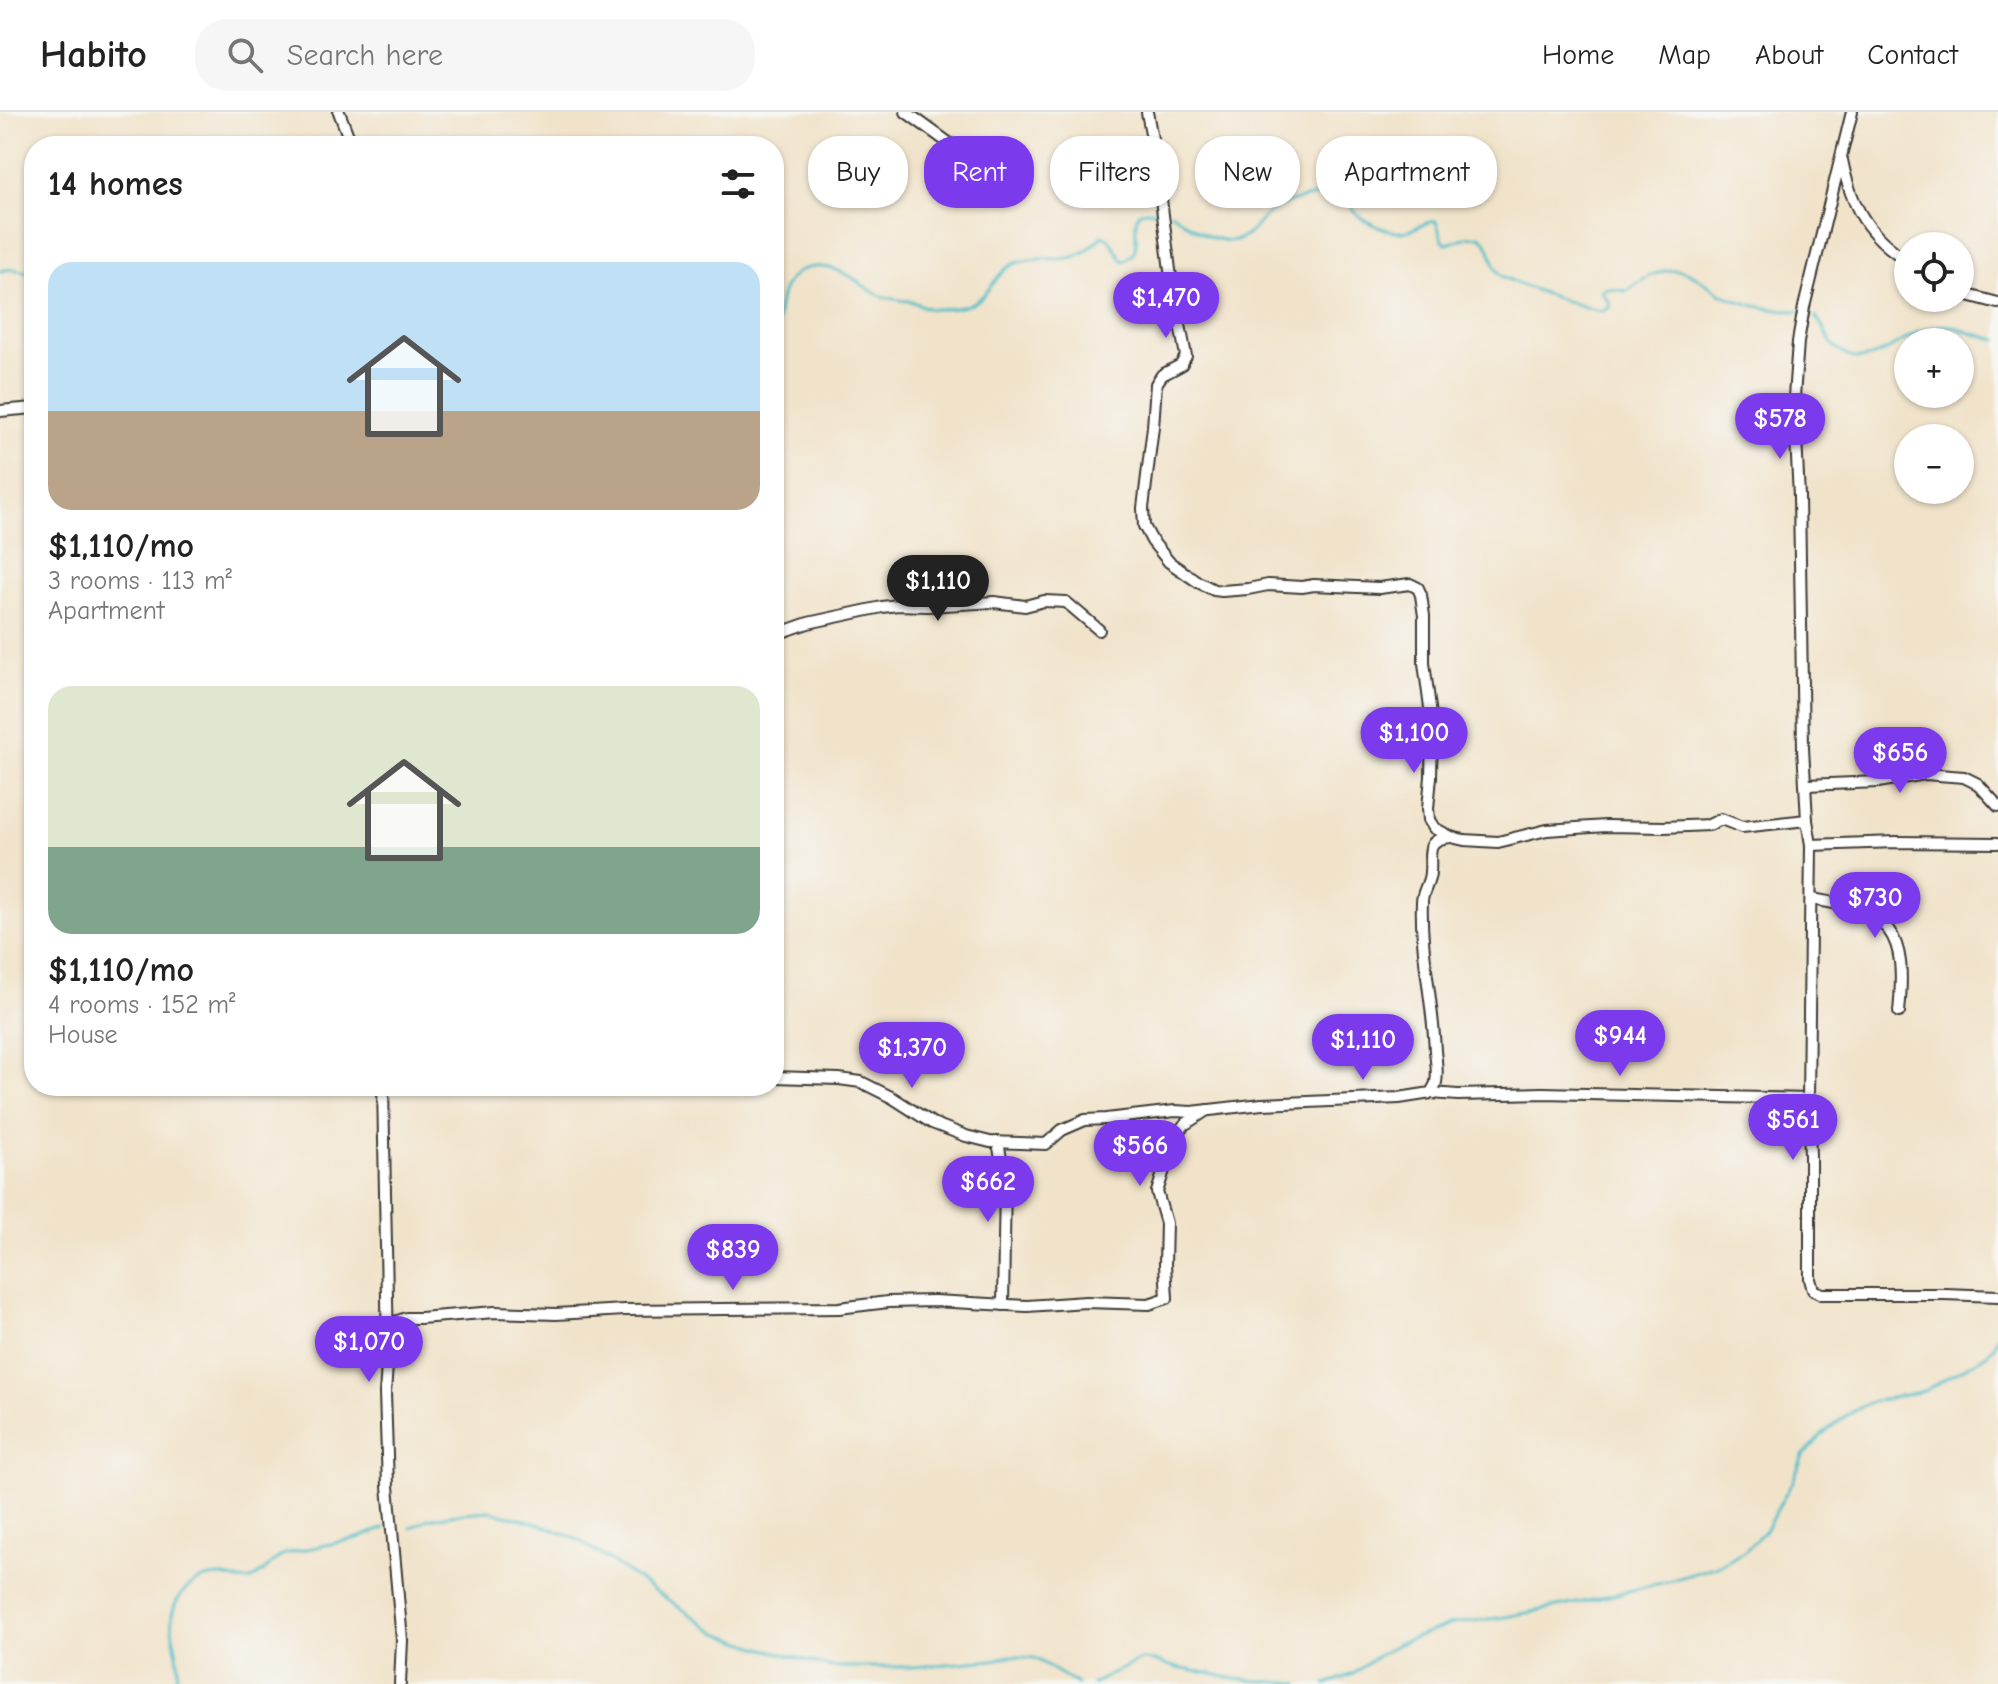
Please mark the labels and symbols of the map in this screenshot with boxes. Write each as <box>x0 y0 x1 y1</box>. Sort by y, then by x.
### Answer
pin: $1,470 <box>1101 272 1231 340</box>
pin: $578 <box>1733 393 1827 461</box>
pin: $1,110 <box>873 555 1003 623</box>
pin: $1,100 <box>1349 707 1479 775</box>
pin: $656 <box>1853 727 1947 795</box>
pin: $730 <box>1828 872 1922 940</box>
pin: $944 <box>1573 1010 1667 1078</box>
pin: $1,110 <box>1298 1014 1428 1082</box>
pin: $1,370 <box>847 1022 977 1090</box>
pin: $561 <box>1746 1094 1840 1162</box>
pin: $566 <box>1093 1120 1187 1188</box>
pin: $662 <box>941 1156 1035 1224</box>
pin: $839 <box>686 1224 780 1292</box>
pin: $1,070 <box>304 1316 434 1384</box>

